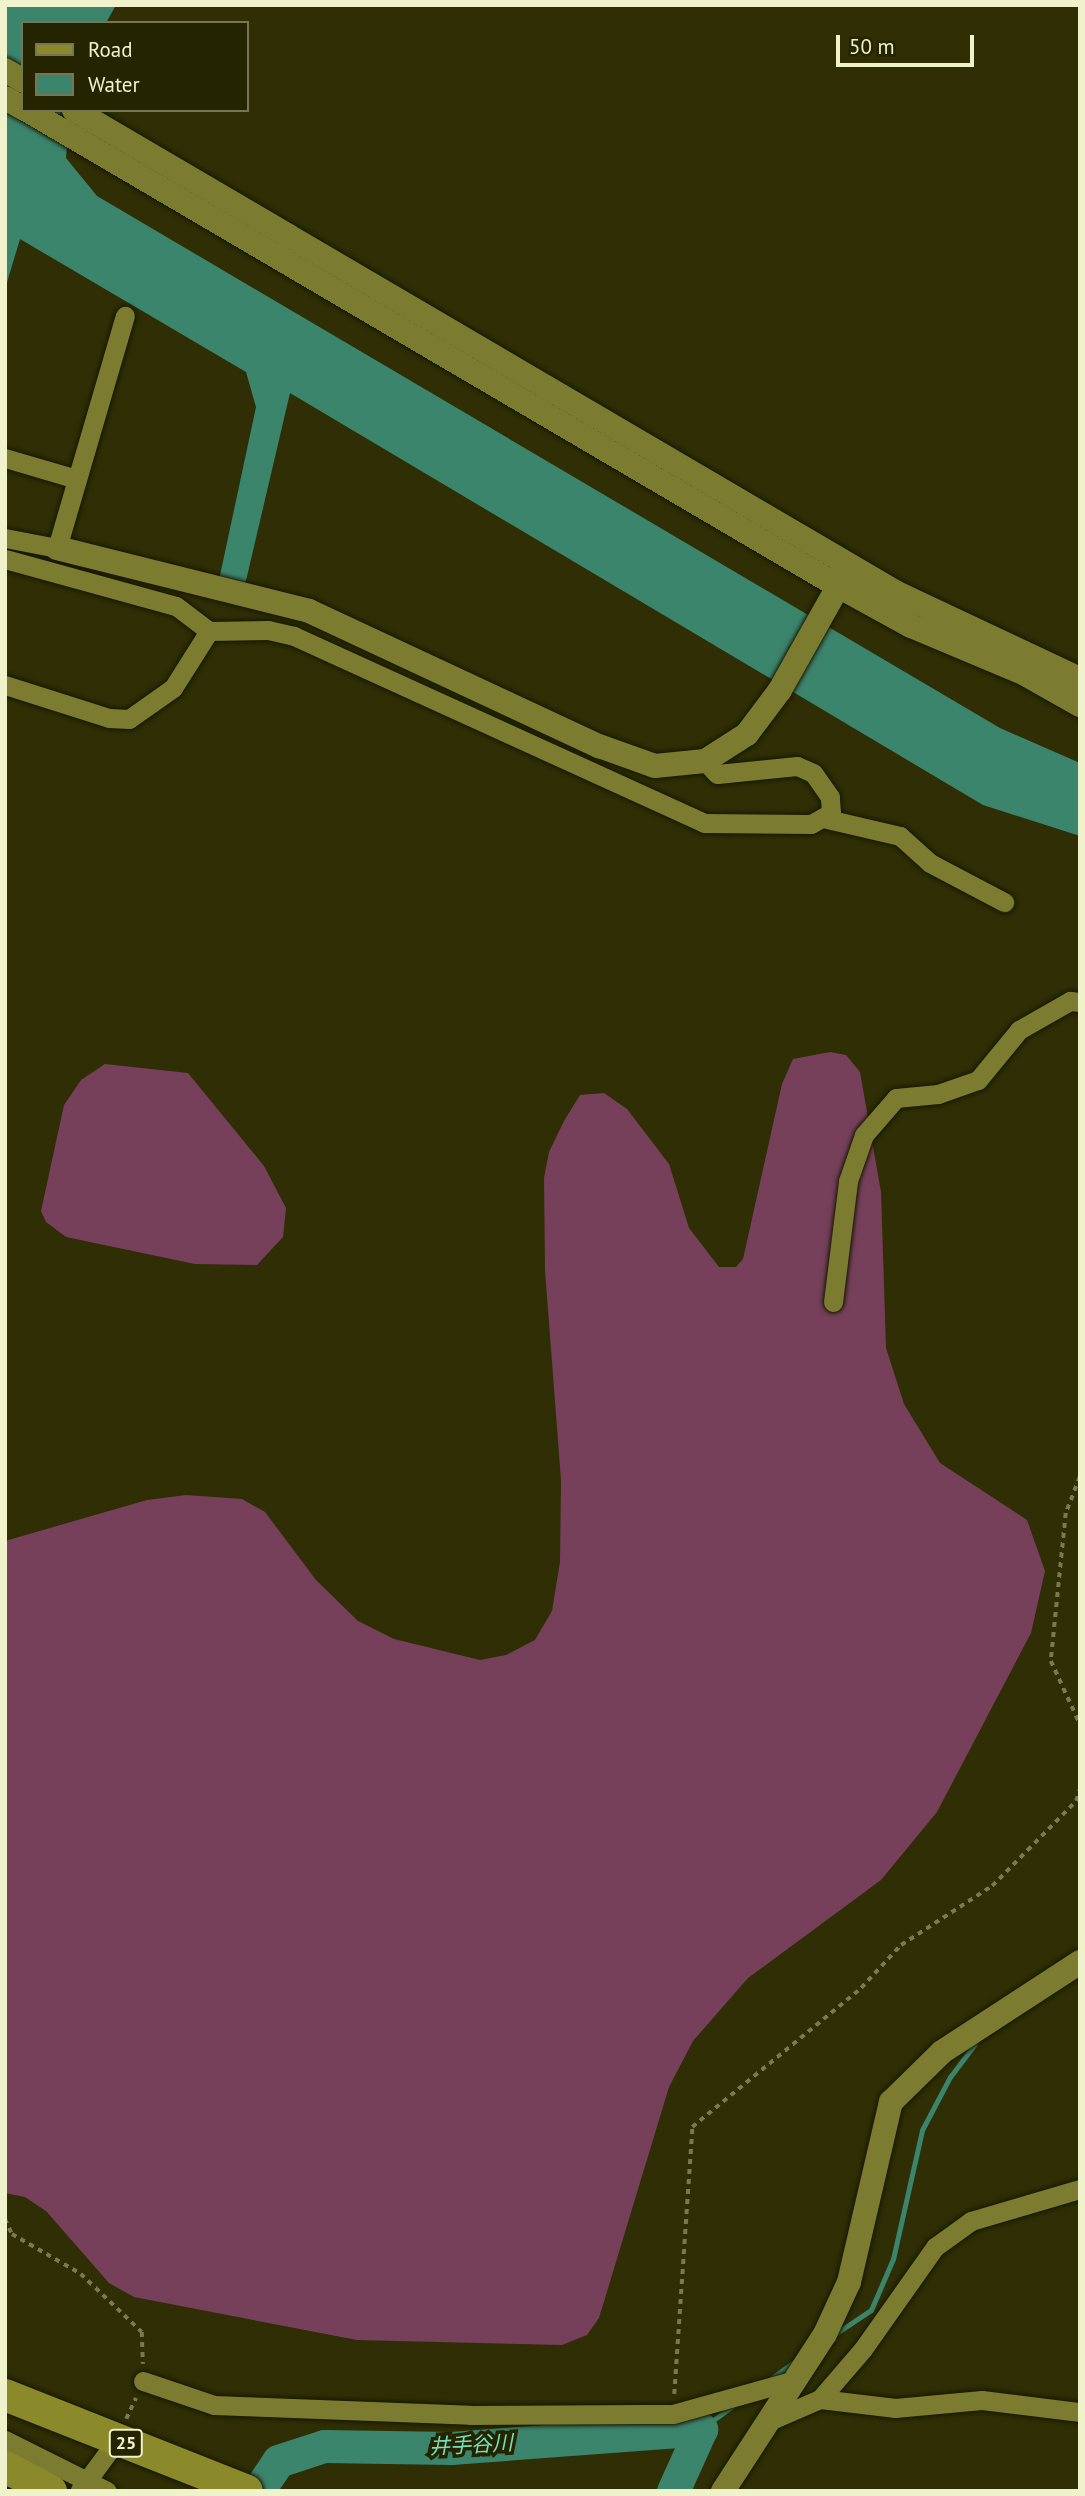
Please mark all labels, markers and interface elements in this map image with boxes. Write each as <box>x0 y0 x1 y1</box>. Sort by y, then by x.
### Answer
legend <box>21 21 248 112</box>
scale bar <box>840 21 978 65</box>
text: 50 m <box>849 33 895 60</box>
text: Road <box>88 36 132 63</box>
text: Water <box>88 71 140 98</box>
road number: 25 <box>108 2428 144 2458</box>
water label: 井手谷川 <box>428 2430 514 2460</box>

